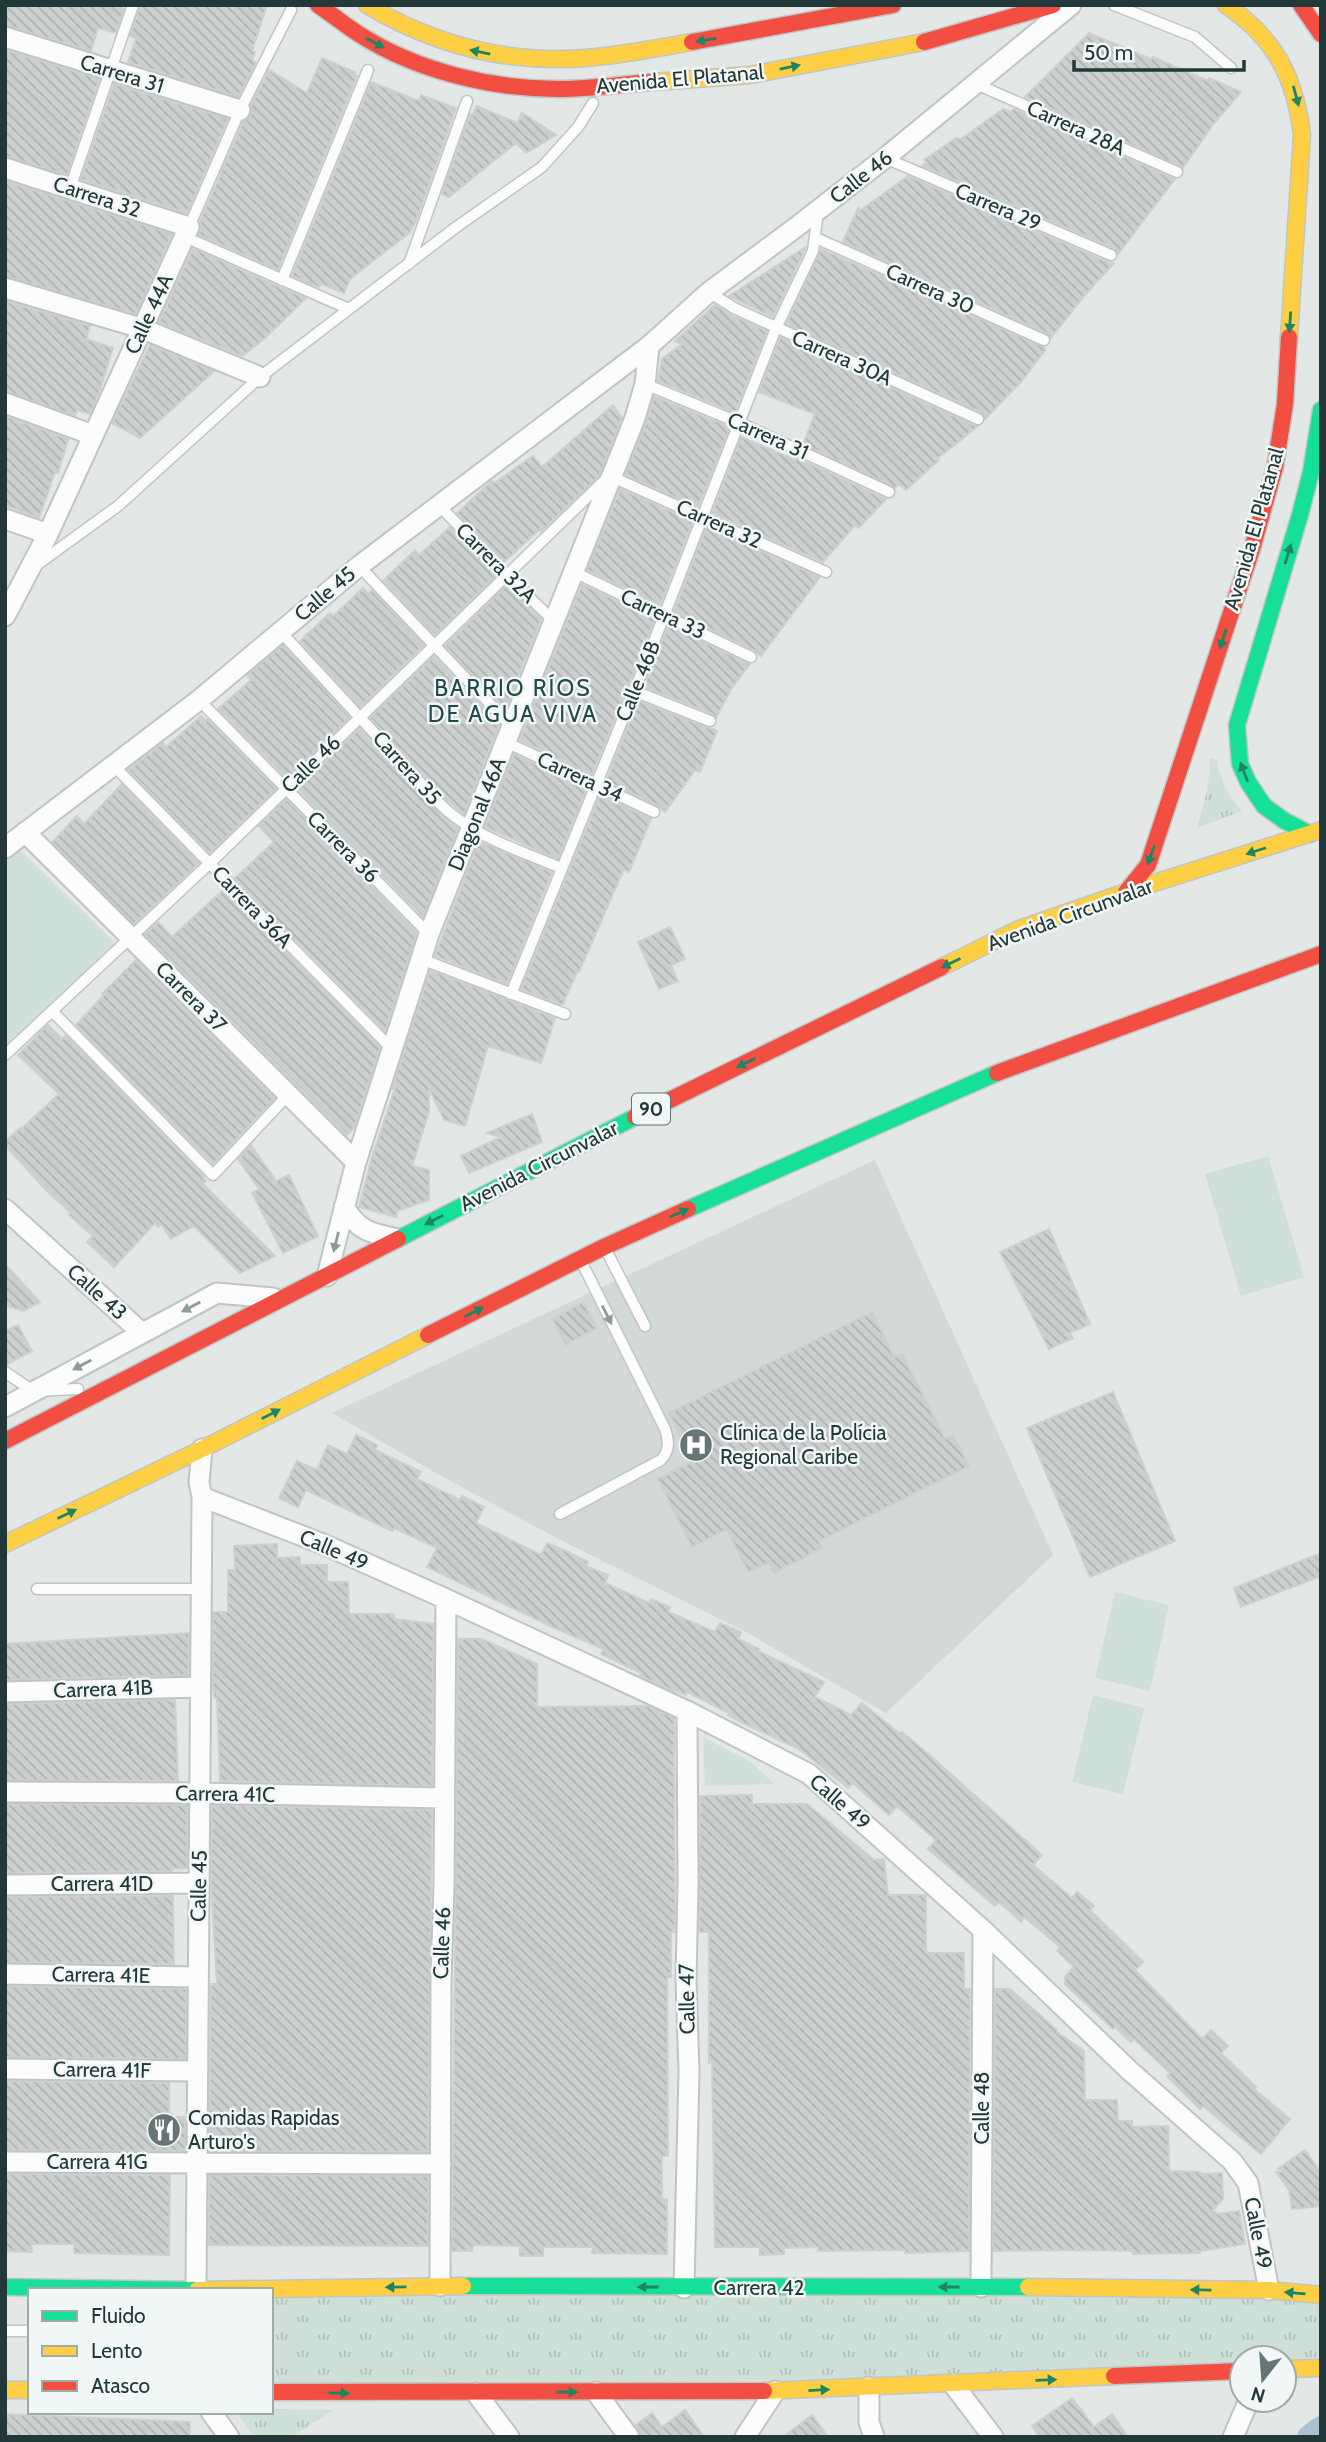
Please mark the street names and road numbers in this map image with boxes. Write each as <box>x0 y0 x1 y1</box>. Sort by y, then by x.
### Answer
street label: Carrera 31 <box>77 49 167 98</box>
street label: Avenida El Platanal <box>595 59 765 98</box>
street label: Carrera 28A <box>1023 95 1129 160</box>
street label: Calle 46 <box>824 144 897 209</box>
street label: Carrera 32 <box>50 171 144 222</box>
street label: Carrera 29 <box>951 177 1045 236</box>
street label: Carrera 30 <box>882 258 978 319</box>
street label: Calle 44A <box>119 270 178 358</box>
street label: Carrera 30A <box>788 324 896 391</box>
street label: Carrera 31 <box>724 407 813 465</box>
street label: Avenida El Platanal <box>1218 445 1289 613</box>
street label: Carrera 32 <box>673 494 766 553</box>
street label: Carrera 32A <box>451 517 542 608</box>
street label: Calle 45 <box>289 561 360 626</box>
street label: Carrera 33 <box>617 583 710 644</box>
street label: Calle 46B <box>610 637 665 725</box>
street label: Carrera 35 <box>368 726 447 810</box>
street label: Calle 46 <box>276 729 345 798</box>
street label: Carrera 34 <box>533 746 627 807</box>
street label: Diagonal 46A <box>442 753 511 874</box>
street label: Carrera 36 <box>302 806 385 888</box>
street label: Carrera 36A <box>207 860 298 953</box>
street label: Avenida Circunvalar <box>984 873 1156 956</box>
street label: Carrera 37 <box>151 956 232 1038</box>
road number: 90 <box>632 1093 670 1124</box>
street label: Avenida Circunvalar <box>456 1115 622 1216</box>
street label: Calle 43 <box>62 1258 132 1325</box>
street label: Calle 49 <box>296 1524 372 1575</box>
street label: Carrera 41B <box>53 1674 153 1703</box>
street label: Calle 49 <box>805 1768 876 1835</box>
street label: Carrera 41C <box>175 1780 275 1807</box>
street label: Calle 45 <box>185 1850 212 1922</box>
street label: Carrera 41D <box>51 1871 153 1896</box>
street label: Calle 46 <box>428 1906 455 1980</box>
street label: Carrera 41E <box>51 1961 151 1988</box>
street label: Calle 47 <box>673 1963 700 2035</box>
street label: Carrera 41F <box>53 2056 151 2083</box>
street label: Calle 48 <box>969 2071 994 2145</box>
street label: Carrera 41G <box>46 2149 148 2174</box>
street label: Calle 49 <box>1239 2195 1278 2271</box>
street label: Carrera 42 <box>713 2275 805 2300</box>

